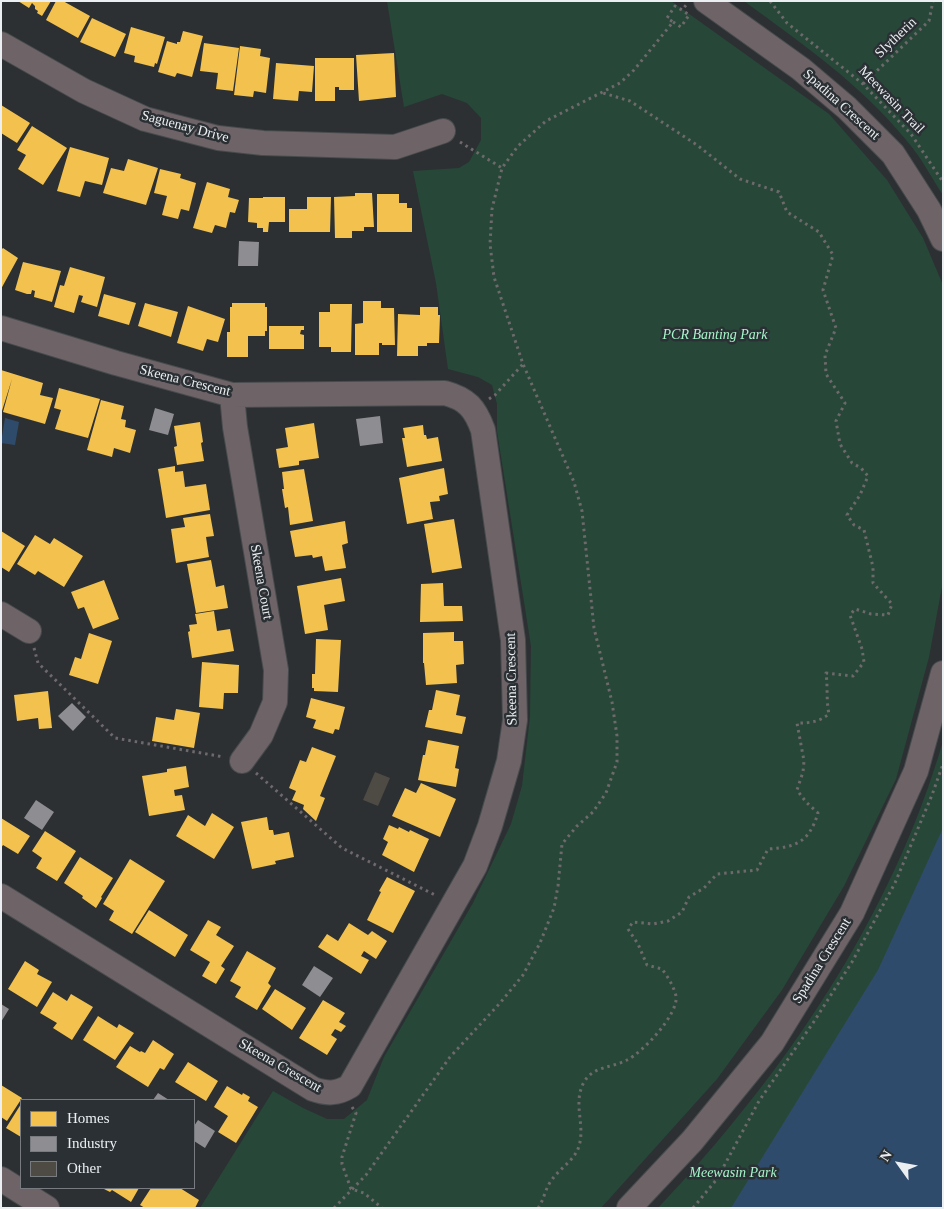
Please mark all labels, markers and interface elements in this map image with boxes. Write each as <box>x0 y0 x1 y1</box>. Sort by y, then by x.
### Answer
street label: Slytherin <box>872 14 920 62</box>
street label: Meewasin Trail <box>854 63 928 137</box>
street label: Spadina Crescent <box>799 66 883 144</box>
street label: Saguenay Drive <box>139 107 231 147</box>
park label: PCR Banting Park <box>663 327 767 343</box>
street label: Skeena Crescent <box>138 362 232 400</box>
street label: Skeena Court <box>246 543 276 621</box>
street label: Skeena Crescent <box>503 632 521 726</box>
street label: Spadina Crescent <box>789 915 855 1007</box>
street label: Skeena Crescent <box>236 1035 324 1097</box>
legend <box>20 1099 195 1189</box>
text: Homes <box>67 1110 110 1126</box>
text: Industry <box>67 1135 117 1151</box>
north arrow <box>874 1139 924 1189</box>
text: N <box>877 1148 895 1164</box>
text: Other <box>67 1160 101 1176</box>
park label: Meewasin Park <box>689 1165 777 1181</box>

